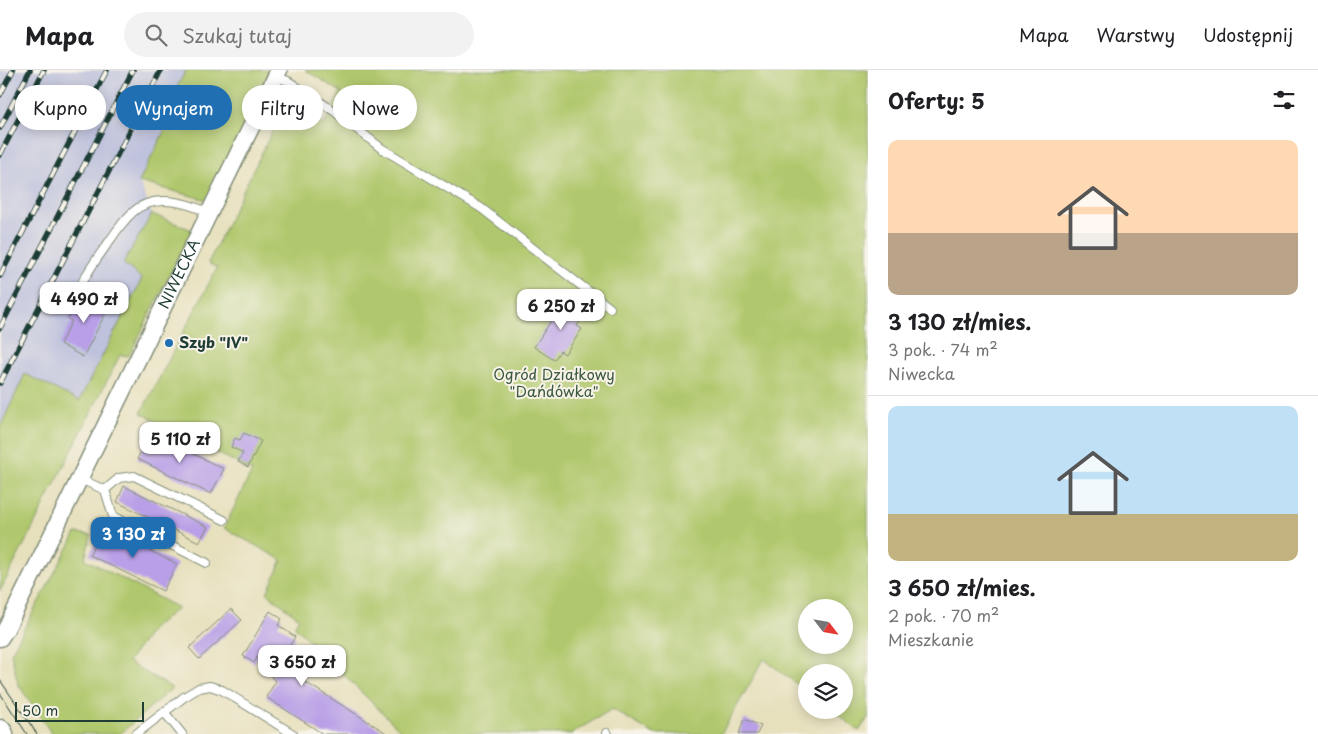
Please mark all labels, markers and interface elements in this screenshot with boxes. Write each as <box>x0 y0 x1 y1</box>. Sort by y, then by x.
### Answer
search box <box>124 12 474 57</box>
text: Mapa <box>25 17 94 53</box>
icon: search <box>142 21 170 49</box>
text: Szukaj tutaj <box>182 21 292 49</box>
text: Mapa <box>1019 21 1069 48</box>
text: Warstwy <box>1097 21 1175 48</box>
text: Udostępnij <box>1203 21 1293 48</box>
text: Oferty: 5 <box>888 84 985 116</box>
chip: Kupno <box>15 85 106 130</box>
chip: Wynajem <box>116 85 232 130</box>
chip: Filtry <box>242 85 323 130</box>
chip: Nowe <box>333 85 417 130</box>
icon: filters <box>1270 86 1298 114</box>
icon: home <box>1048 173 1138 263</box>
street label: NIWECKA <box>151 234 205 312</box>
pin: 4 490 zł <box>32 282 136 324</box>
text: 4 490 zł <box>51 286 117 310</box>
pin: 6 250 zł <box>509 288 613 331</box>
text: 6 250 zł <box>528 293 594 317</box>
text: 3 130 zł/mies. <box>888 305 1031 337</box>
place label: Szyb "IV" <box>179 330 248 353</box>
marker: Szyb "IV" <box>163 337 175 349</box>
text: 3 pok. · 74 m² <box>888 337 998 361</box>
text: Niwecka <box>888 361 955 385</box>
park label: Ogród Działkowy "Dańdówka" <box>493 362 615 402</box>
pin: 5 110 zł <box>128 422 232 464</box>
text: 5 110 zł <box>150 426 210 450</box>
icon: home <box>1048 438 1138 528</box>
pin: 3 130 zł <box>81 516 185 559</box>
text: 3 130 zł <box>102 521 164 545</box>
text: 3 650 zł/mies. <box>888 571 1036 603</box>
north arrow <box>798 599 852 654</box>
map controls <box>798 599 853 719</box>
text: 2 pok. · 70 m² <box>888 603 999 627</box>
text: Mieszkanie <box>888 627 974 651</box>
pin: 3 650 zł <box>250 644 354 687</box>
text: 3 650 zł <box>269 649 335 673</box>
button: layers <box>798 664 853 719</box>
scale bar <box>15 699 144 722</box>
text: 50 m <box>22 700 58 721</box>

